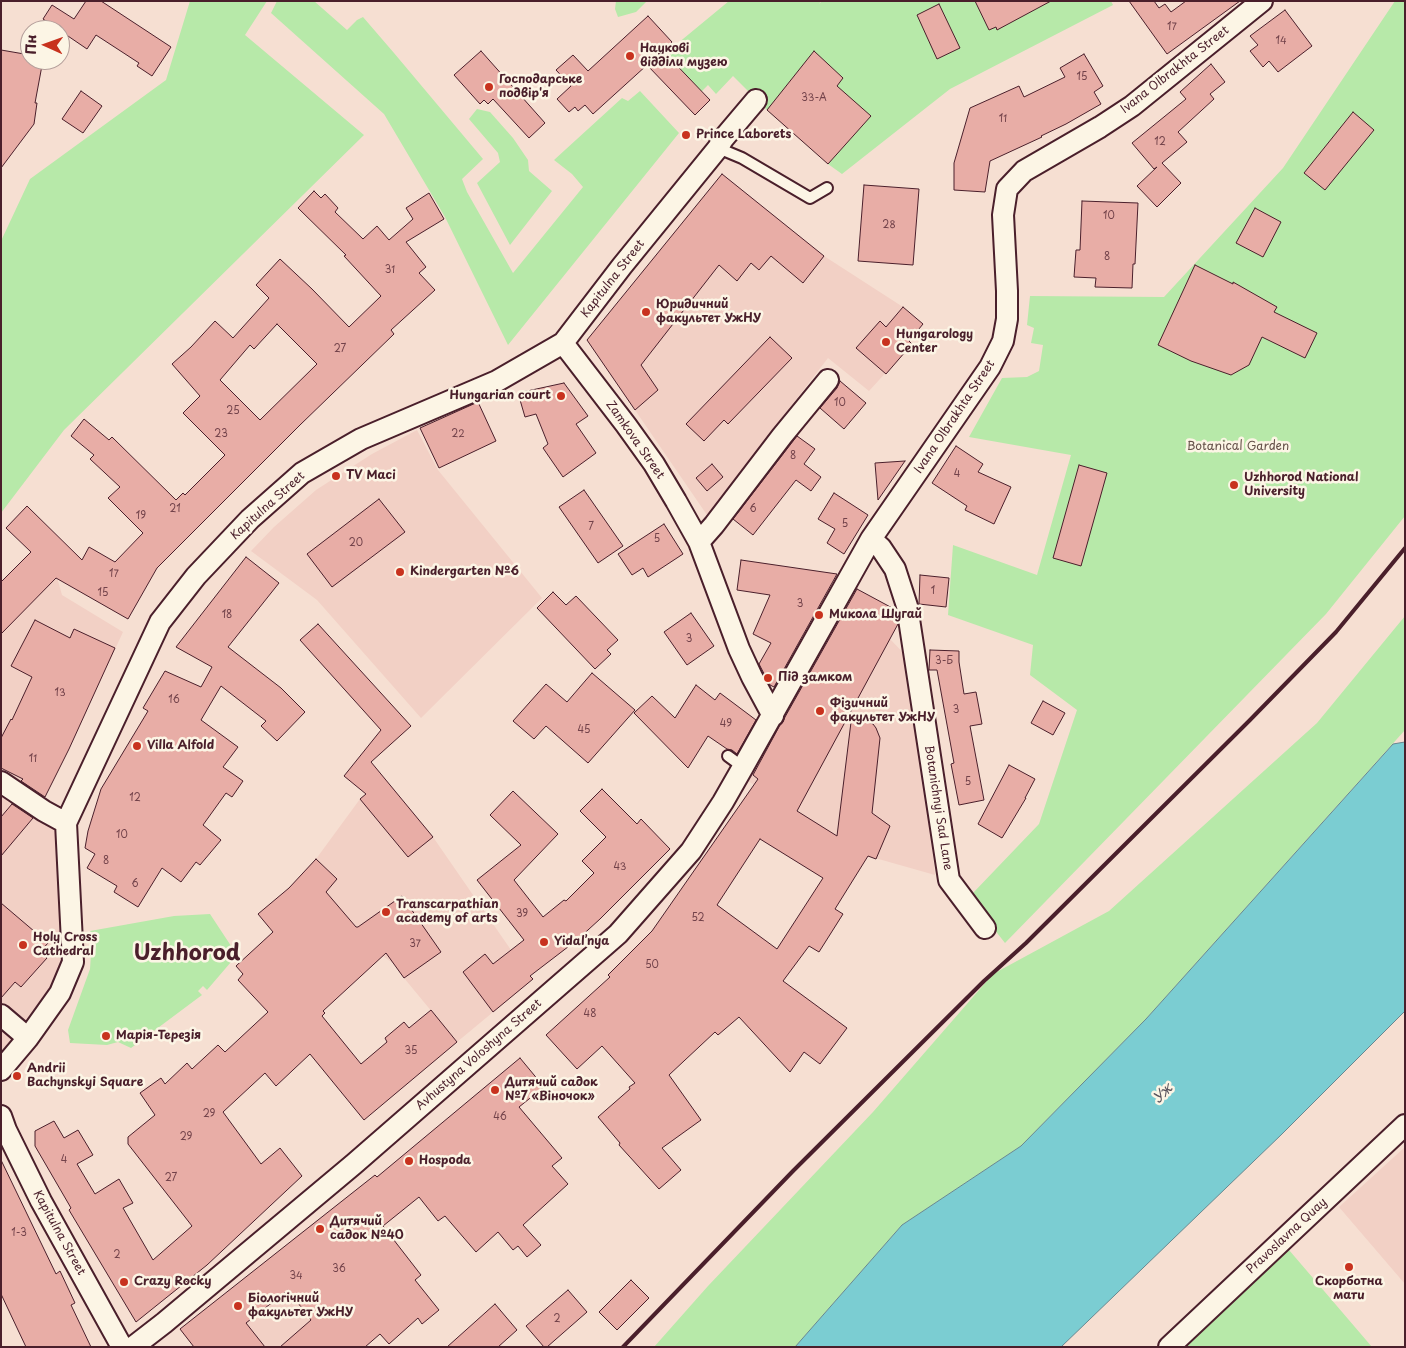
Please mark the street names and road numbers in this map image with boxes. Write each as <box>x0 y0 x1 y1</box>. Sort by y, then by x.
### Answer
street label: Ivana Olbrakhta Street <box>1118 23 1232 117</box>
street label: Kapitulna Street <box>578 237 648 321</box>
street label: Ivana Olbrakhta Street <box>912 358 998 476</box>
street label: Zamkova Street <box>603 398 667 482</box>
street label: Kapitulna Street <box>228 469 308 543</box>
street label: Botanichnyi Sad Lane <box>921 744 955 872</box>
street label: Avhustyna Voloshyna Street <box>413 996 545 1114</box>
street label: Kapitulna Street <box>30 1188 88 1278</box>
street label: Pravoslavna Quay <box>1244 1195 1330 1277</box>

